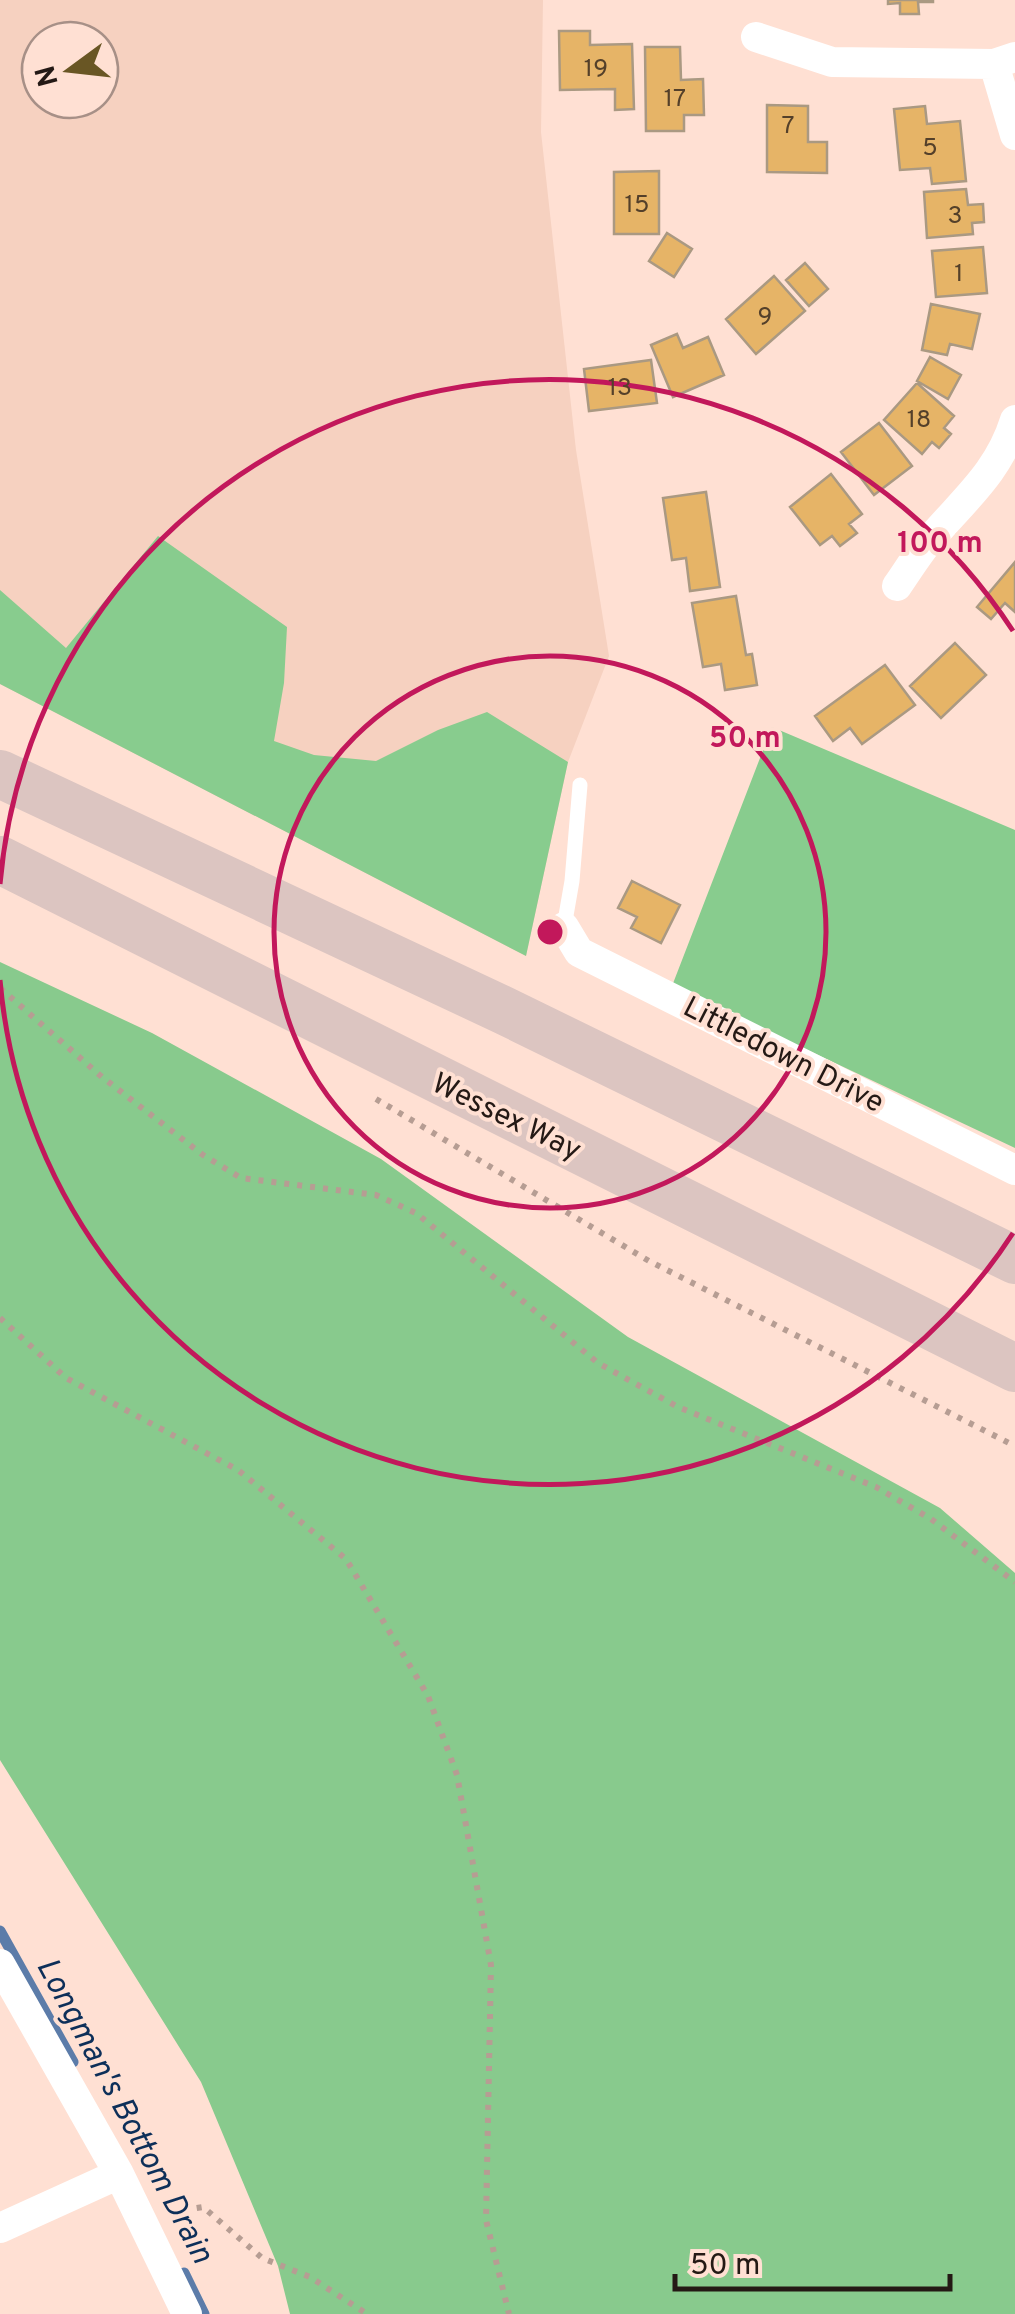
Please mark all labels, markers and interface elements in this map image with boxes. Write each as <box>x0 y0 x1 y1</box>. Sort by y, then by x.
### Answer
north arrow <box>20 20 120 120</box>
house number: 19 <box>584 54 608 86</box>
text: N <box>29 61 69 90</box>
house number: 17 <box>664 84 686 116</box>
house number: 7 <box>781 111 795 143</box>
house number: 5 <box>922 133 938 165</box>
house number: 15 <box>625 190 649 222</box>
house number: 3 <box>947 201 963 233</box>
house number: 1 <box>954 259 964 291</box>
house number: 9 <box>758 302 772 334</box>
house number: 13 <box>608 373 632 405</box>
house number: 18 <box>907 405 931 437</box>
text: 100 m <box>897 526 983 563</box>
text: 50 m <box>709 721 781 758</box>
centre of rings <box>532 914 568 950</box>
street label: Littledown Drive <box>676 990 889 1123</box>
street label: Wessex Way <box>425 1066 587 1170</box>
water label: Longman's Bottom Drain <box>26 1952 221 2272</box>
scale bar <box>675 2229 950 2291</box>
text: 50 m <box>690 2248 760 2285</box>

